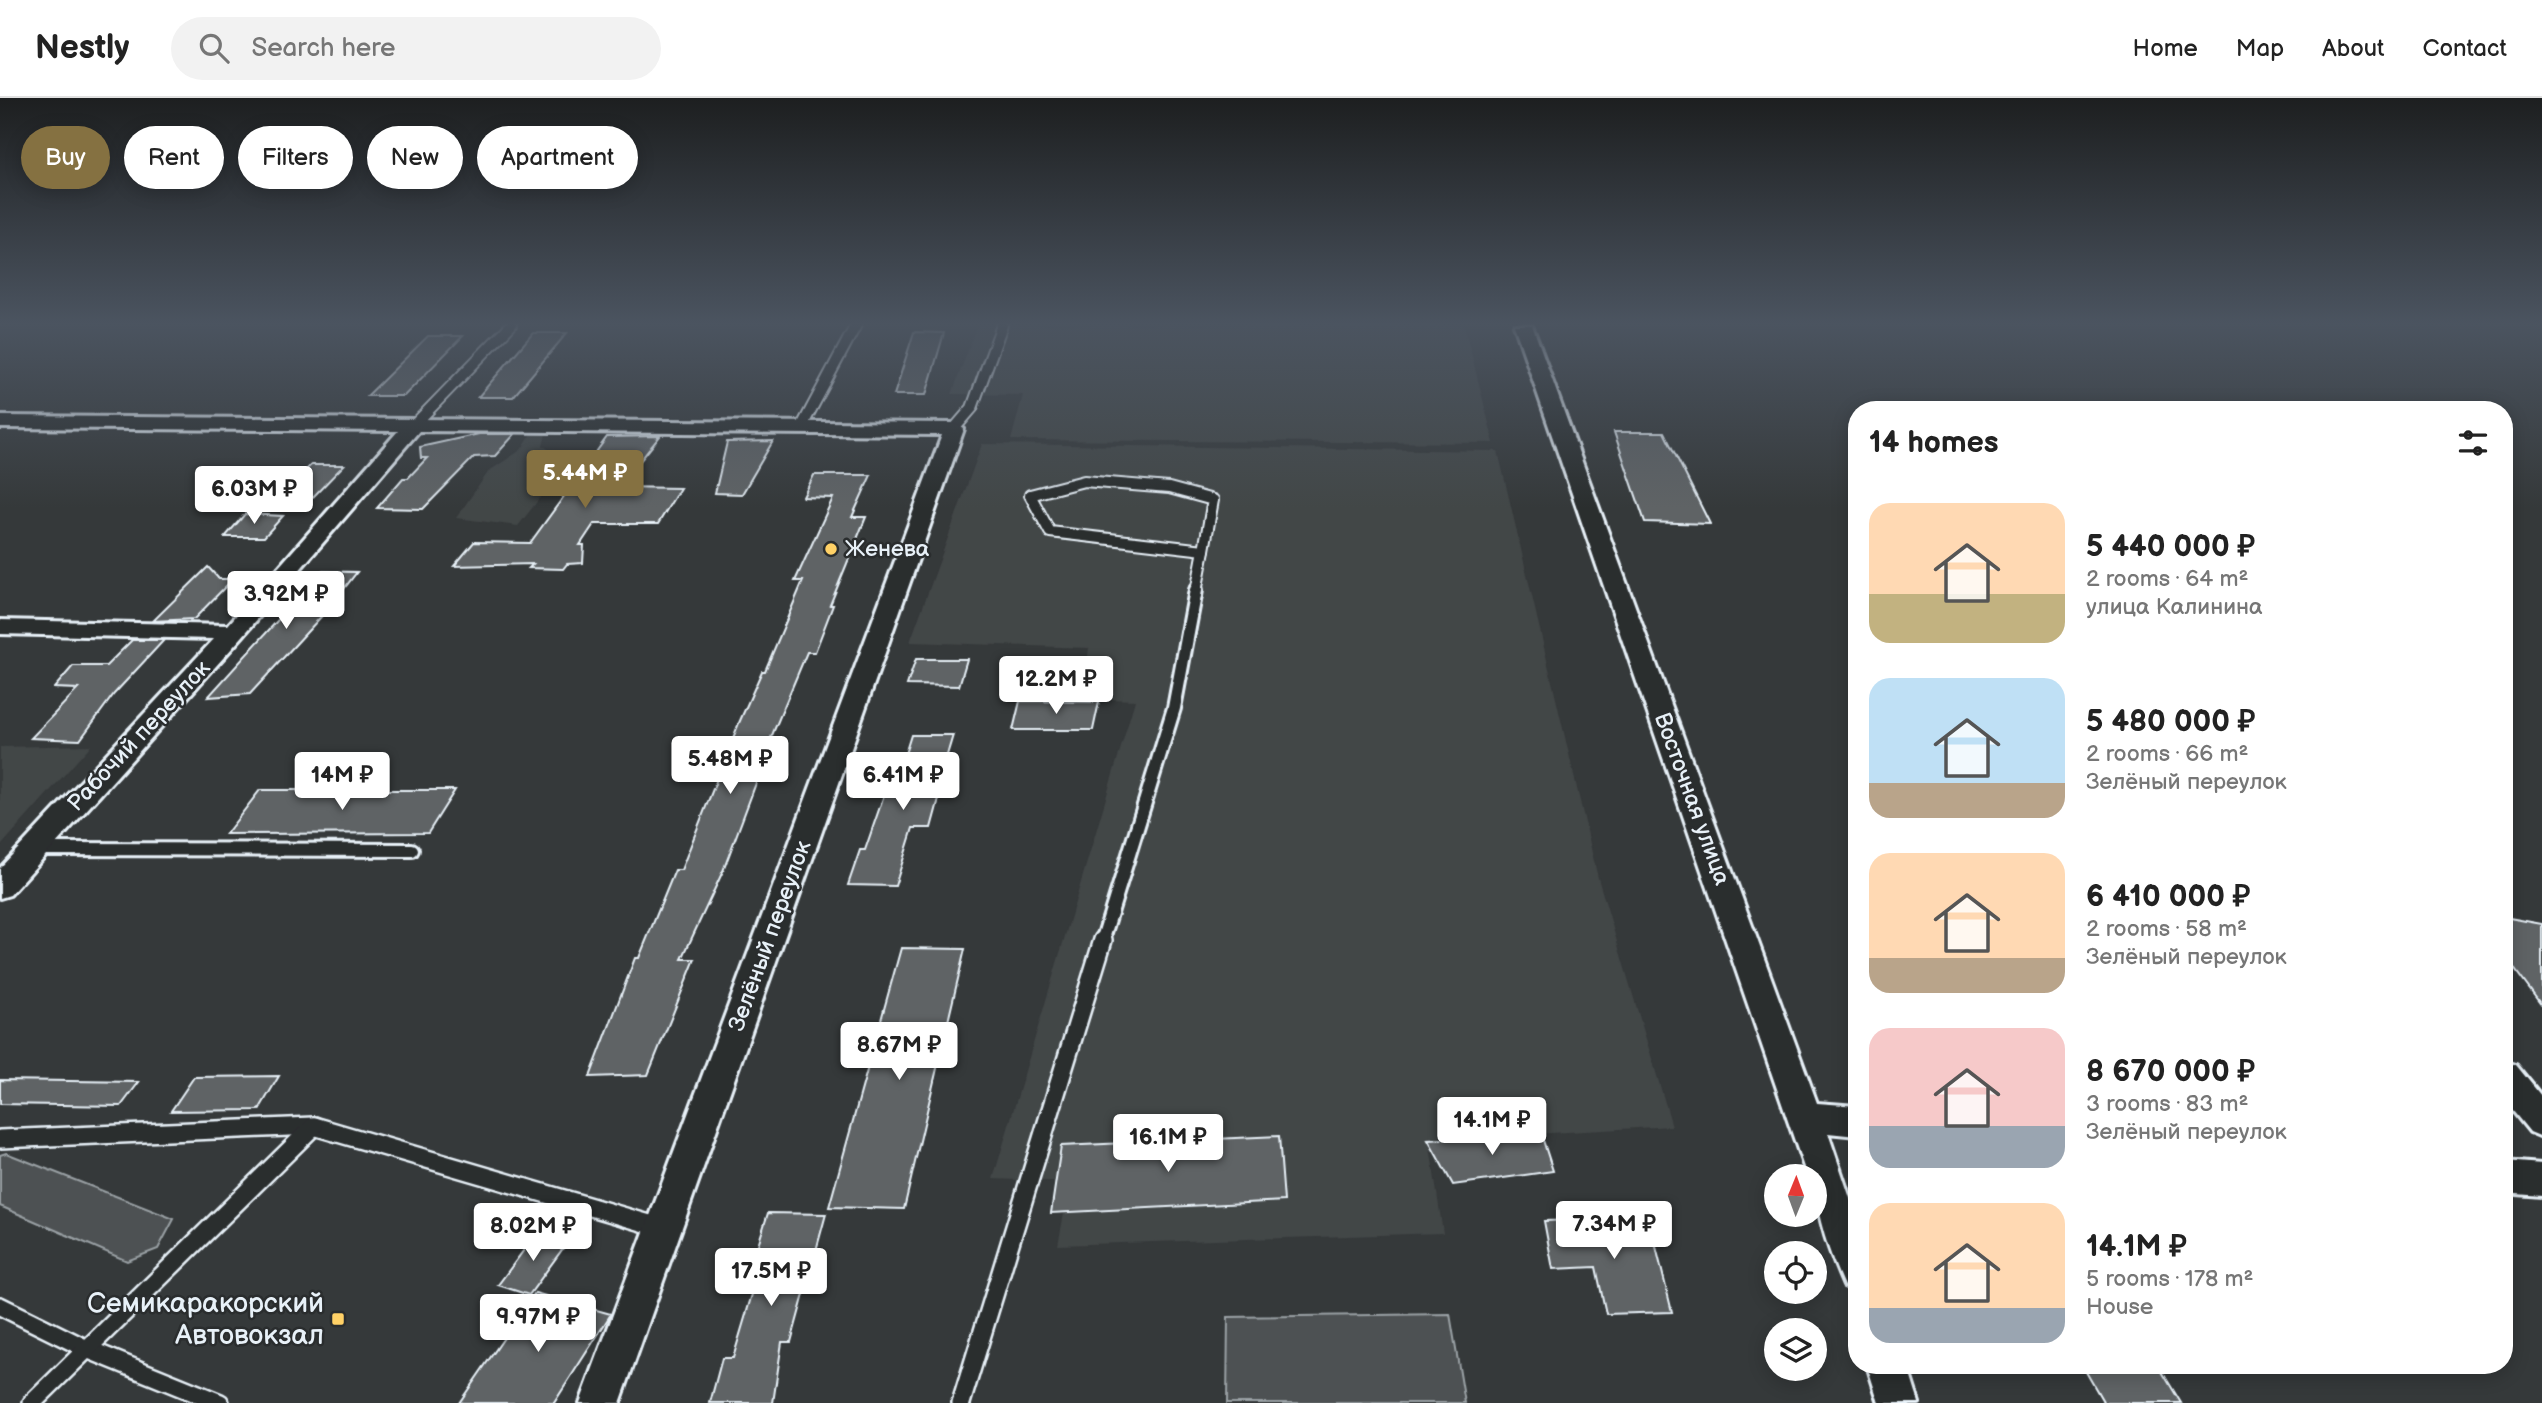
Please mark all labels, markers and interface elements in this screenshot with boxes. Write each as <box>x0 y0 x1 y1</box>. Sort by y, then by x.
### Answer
search box <box>171 17 661 80</box>
text: Nestly <box>35 28 129 68</box>
icon: search <box>195 29 233 67</box>
text: Search here <box>251 33 395 64</box>
text: Home <box>2133 34 2198 63</box>
text: Map <box>2236 34 2284 63</box>
text: About <box>2322 34 2384 63</box>
text: Contact <box>2422 34 2507 63</box>
chip: Buy <box>21 126 110 189</box>
chip: Rent <box>124 126 224 189</box>
chip: Filters <box>238 126 353 189</box>
chip: New <box>367 126 463 189</box>
chip: Apartment <box>477 126 638 189</box>
icon: filters <box>2454 424 2492 462</box>
text: 14 homes <box>1869 425 1998 461</box>
pin: 5.44M ₽ <box>520 450 650 510</box>
text: 5.44M ₽ <box>543 459 627 487</box>
pin: 6.03M ₽ <box>189 466 319 526</box>
text: 6.03M ₽ <box>211 475 297 503</box>
text: 5 440 000 ₽ <box>2086 529 2255 565</box>
icon: home <box>1925 531 2009 615</box>
place label: Женева <box>845 535 930 563</box>
marker: Женева <box>823 541 839 557</box>
text: 2 rooms · 64 m² <box>2086 565 2248 593</box>
pin: 3.92M ₽ <box>221 572 351 631</box>
text: 3.92M ₽ <box>243 580 329 608</box>
text: улица Калинина <box>2086 593 2263 621</box>
street label: Рабочий переулок <box>62 654 217 817</box>
pin: 12.2M ₽ <box>991 656 1121 716</box>
text: 12.2M ₽ <box>1015 665 1097 693</box>
text: 5 480 000 ₽ <box>2086 704 2256 740</box>
icon: home <box>1925 706 2009 790</box>
street label: Восточная улица <box>1648 709 1736 889</box>
pin: 5.48M ₽ <box>665 736 795 796</box>
text: 2 rooms · 66 m² <box>2086 740 2248 768</box>
text: 5.48M ₽ <box>687 745 773 773</box>
pin: 14M ₽ <box>293 752 391 812</box>
pin: 6.41M ₽ <box>838 752 968 812</box>
text: 14M ₽ <box>311 761 373 789</box>
text: 6.41M ₽ <box>862 761 944 789</box>
text: Зелёный переулок <box>2086 768 2287 796</box>
street label: Зелёный переулок <box>723 836 818 1035</box>
text: 6 410 000 ₽ <box>2086 879 2250 915</box>
icon: home <box>1925 881 2009 965</box>
text: 2 rooms · 58 m² <box>2086 915 2247 943</box>
text: Зелёный переулок <box>2086 943 2287 971</box>
pin: 8.67M ₽ <box>834 1023 964 1082</box>
text: 8.67M ₽ <box>857 1031 941 1059</box>
text: 8 670 000 ₽ <box>2086 1054 2255 1090</box>
icon: home <box>1925 1056 2009 1140</box>
text: 3 rooms · 83 m² <box>2086 1090 2248 1118</box>
pin: 14.1M ₽ <box>1427 1098 1557 1157</box>
text: 14.1M ₽ <box>1453 1106 1531 1134</box>
pin: 16.1M ₽ <box>1103 1114 1233 1174</box>
text: Зелёный переулок <box>2086 1118 2287 1146</box>
text: 16.1M ₽ <box>1129 1123 1207 1151</box>
north arrow <box>1764 1164 1827 1227</box>
map controls <box>1764 1164 1827 1381</box>
pin: 7.34M ₽ <box>1549 1202 1679 1261</box>
pin: 8.02M ₽ <box>468 1204 598 1263</box>
text: 7.34M ₽ <box>1572 1210 1656 1238</box>
text: 8.02M ₽ <box>490 1212 576 1240</box>
text: 14.1M ₽ <box>2086 1229 2187 1265</box>
icon: home <box>1925 1231 2009 1315</box>
button: locate <box>1764 1241 1827 1304</box>
pin: 17.5M ₽ <box>706 1248 836 1308</box>
text: 17.5M ₽ <box>731 1257 811 1285</box>
text: 5 rooms · 178 m² <box>2086 1265 2254 1293</box>
place label: Семикаракорский Автовокзал <box>87 1287 324 1352</box>
text: House <box>2086 1293 2153 1321</box>
pin: 9.97M ₽ <box>473 1294 603 1354</box>
text: 9.97M ₽ <box>496 1303 580 1331</box>
marker: Семикаракорский Автовокзал <box>330 1311 346 1327</box>
button: layers <box>1764 1318 1827 1381</box>

